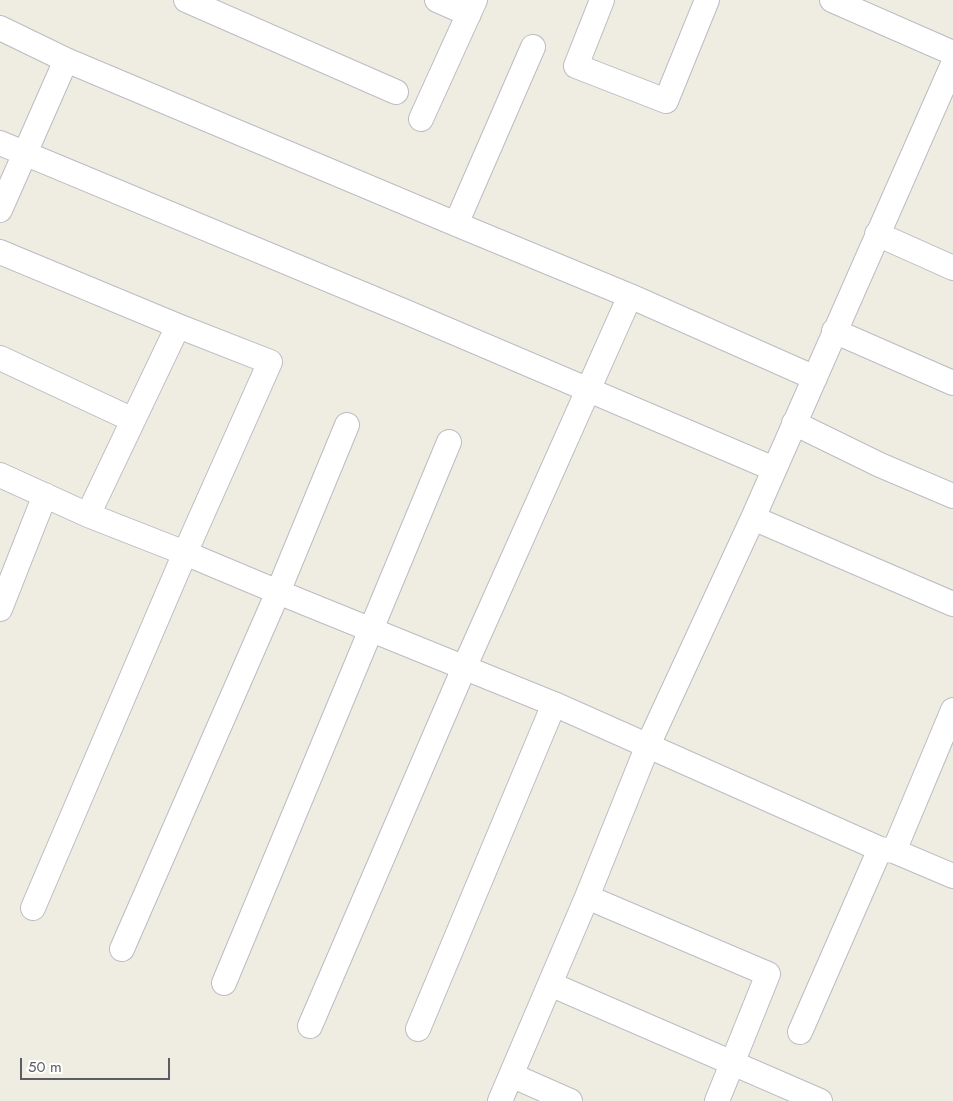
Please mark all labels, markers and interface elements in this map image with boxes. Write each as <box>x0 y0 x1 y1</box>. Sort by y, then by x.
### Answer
scale bar <box>22 1048 172 1080</box>
text: 50 m <box>28 1056 62 1078</box>

